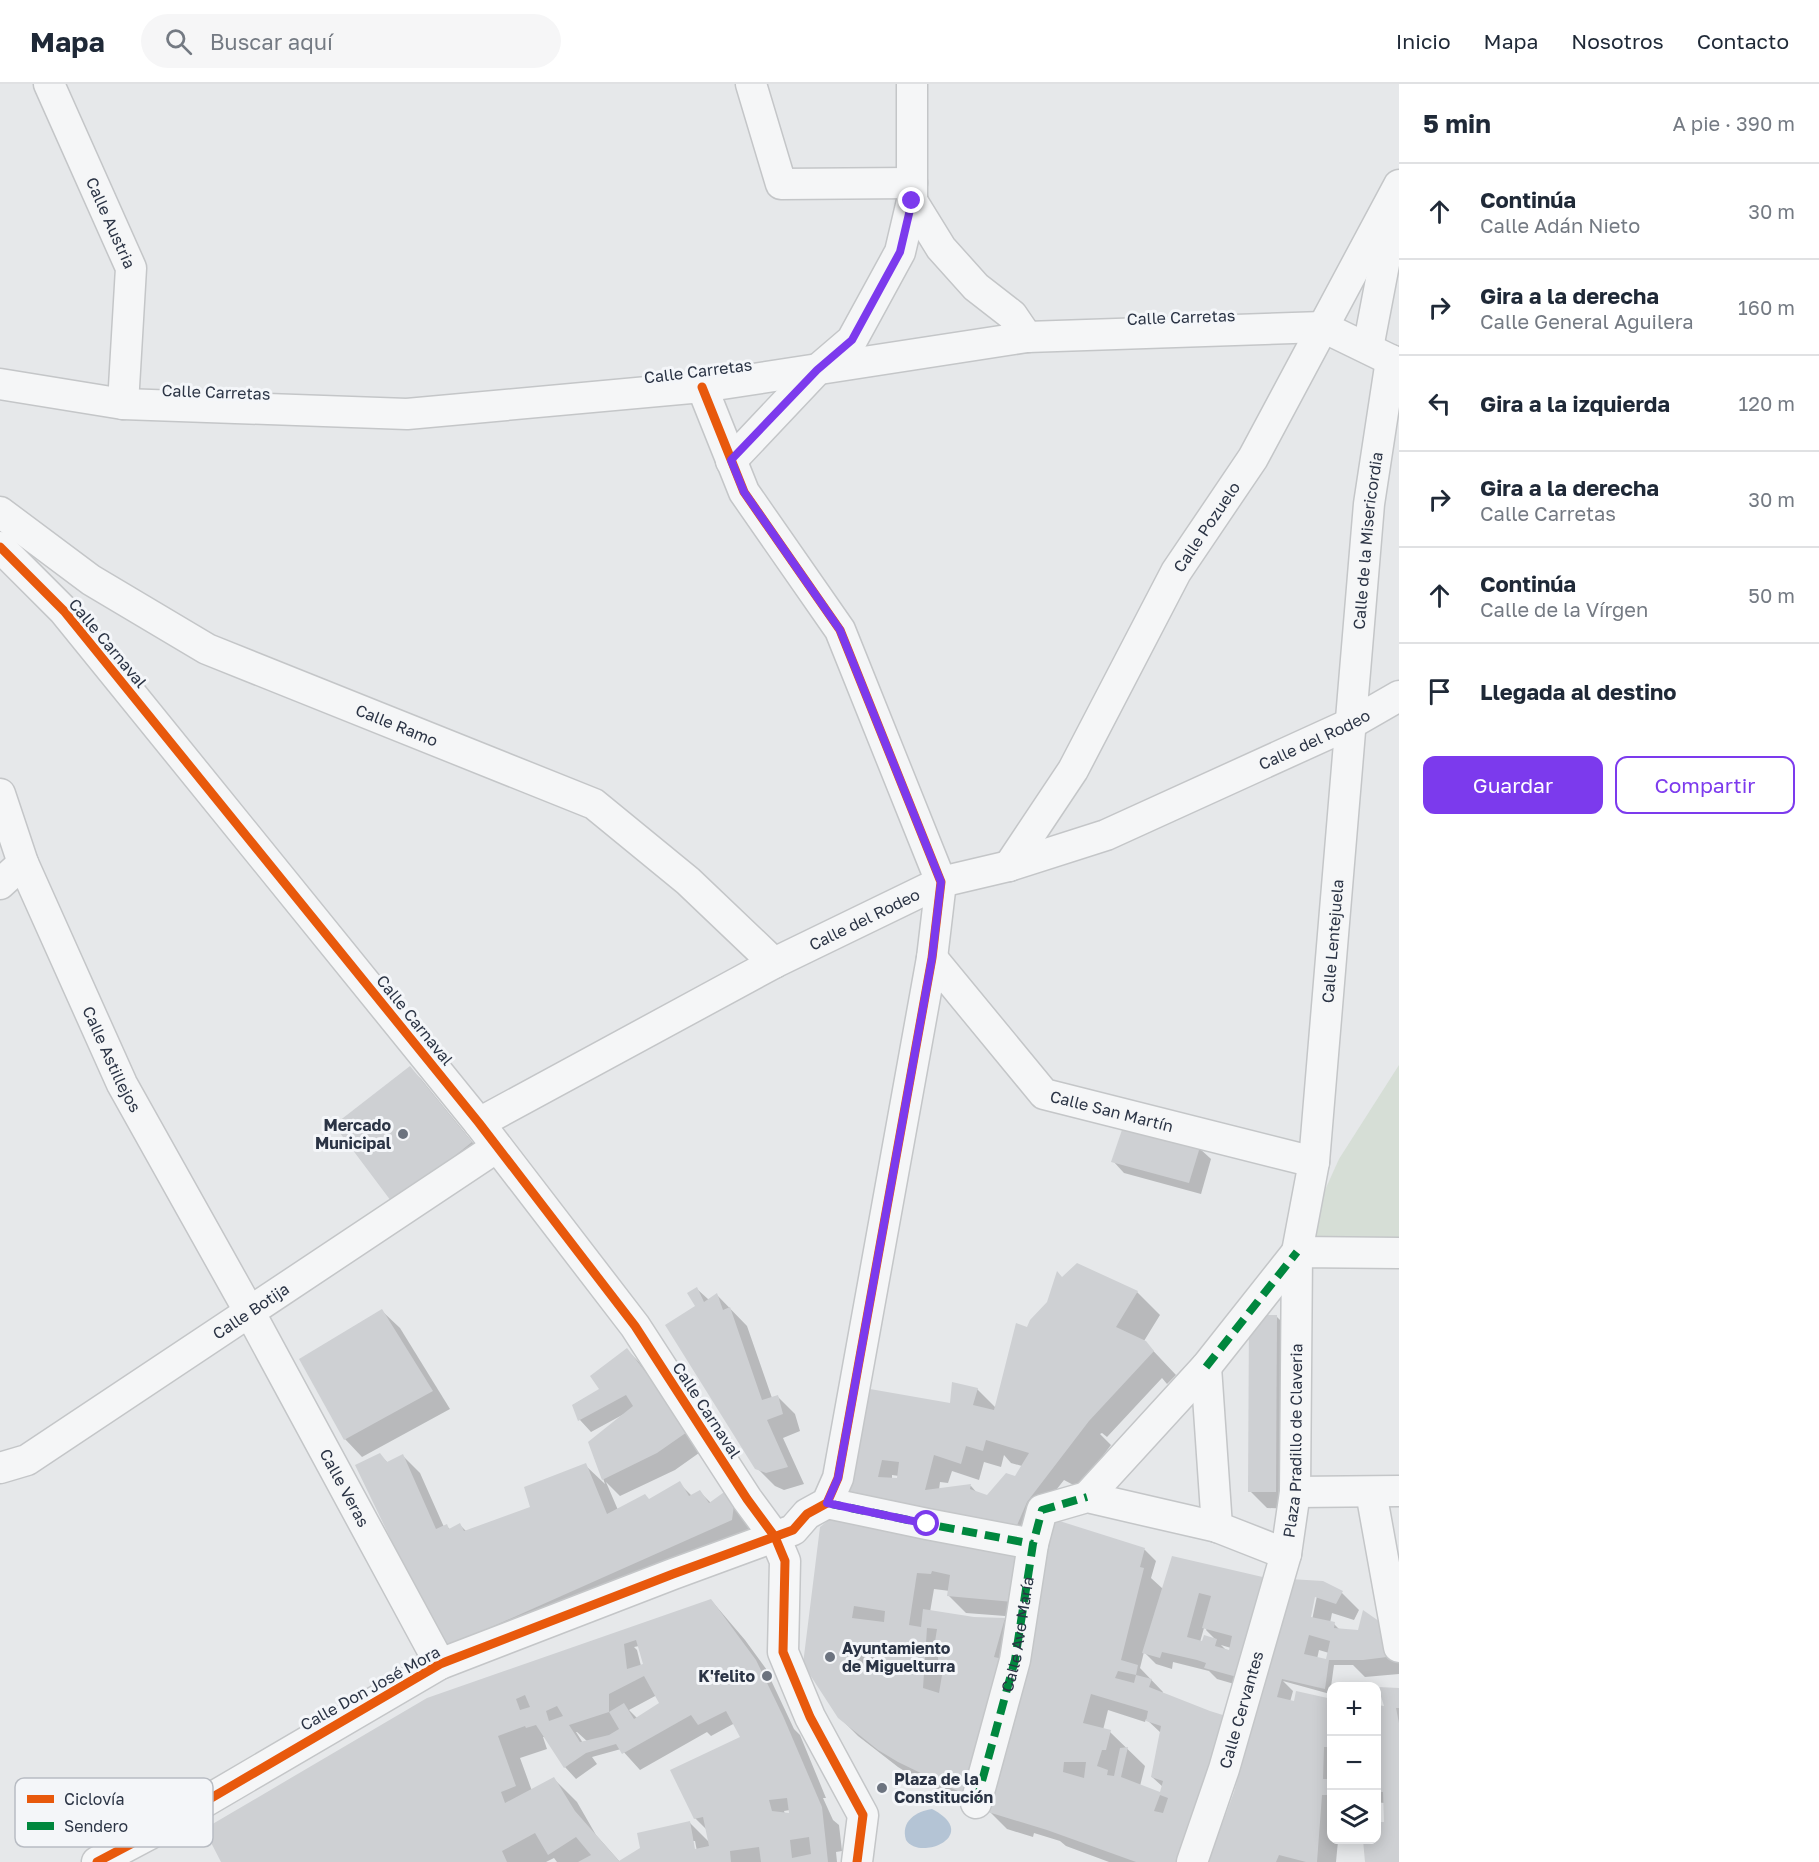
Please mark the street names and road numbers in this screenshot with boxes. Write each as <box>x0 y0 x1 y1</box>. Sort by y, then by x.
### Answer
street label: Calle Austria <box>82 174 140 272</box>
street label: Calle Carretas <box>1126 305 1236 329</box>
street label: Calle Carretas <box>643 354 753 388</box>
street label: Calle Carretas <box>161 380 271 404</box>
street label: Calle de la Misericordia <box>1349 450 1387 630</box>
street label: Calle Pozuelo <box>1169 478 1244 576</box>
street label: Calle Carnaval <box>65 594 151 692</box>
street label: Calle Ramo <box>353 700 441 750</box>
street label: Calle del Rodeo <box>1255 705 1374 774</box>
street label: Calle Lentejuela <box>1317 878 1348 1004</box>
street label: Calle del Rodeo <box>806 884 923 955</box>
street label: Calle Carnaval <box>372 971 458 1069</box>
street label: Calle Astillejos <box>78 1003 146 1116</box>
street label: Calle San Martín <box>1048 1086 1175 1136</box>
street label: Calle Botija <box>209 1278 293 1344</box>
street label: Plaza Pradillo de Claveria <box>1278 1343 1306 1539</box>
street label: Calle Carnaval <box>668 1358 746 1462</box>
street label: Calle Veras <box>315 1445 374 1530</box>
street label: Calle Ave María <box>997 1575 1038 1694</box>
street label: Calle Don José Mora <box>297 1641 443 1735</box>
street label: Calle Cervantes <box>1215 1649 1268 1771</box>

